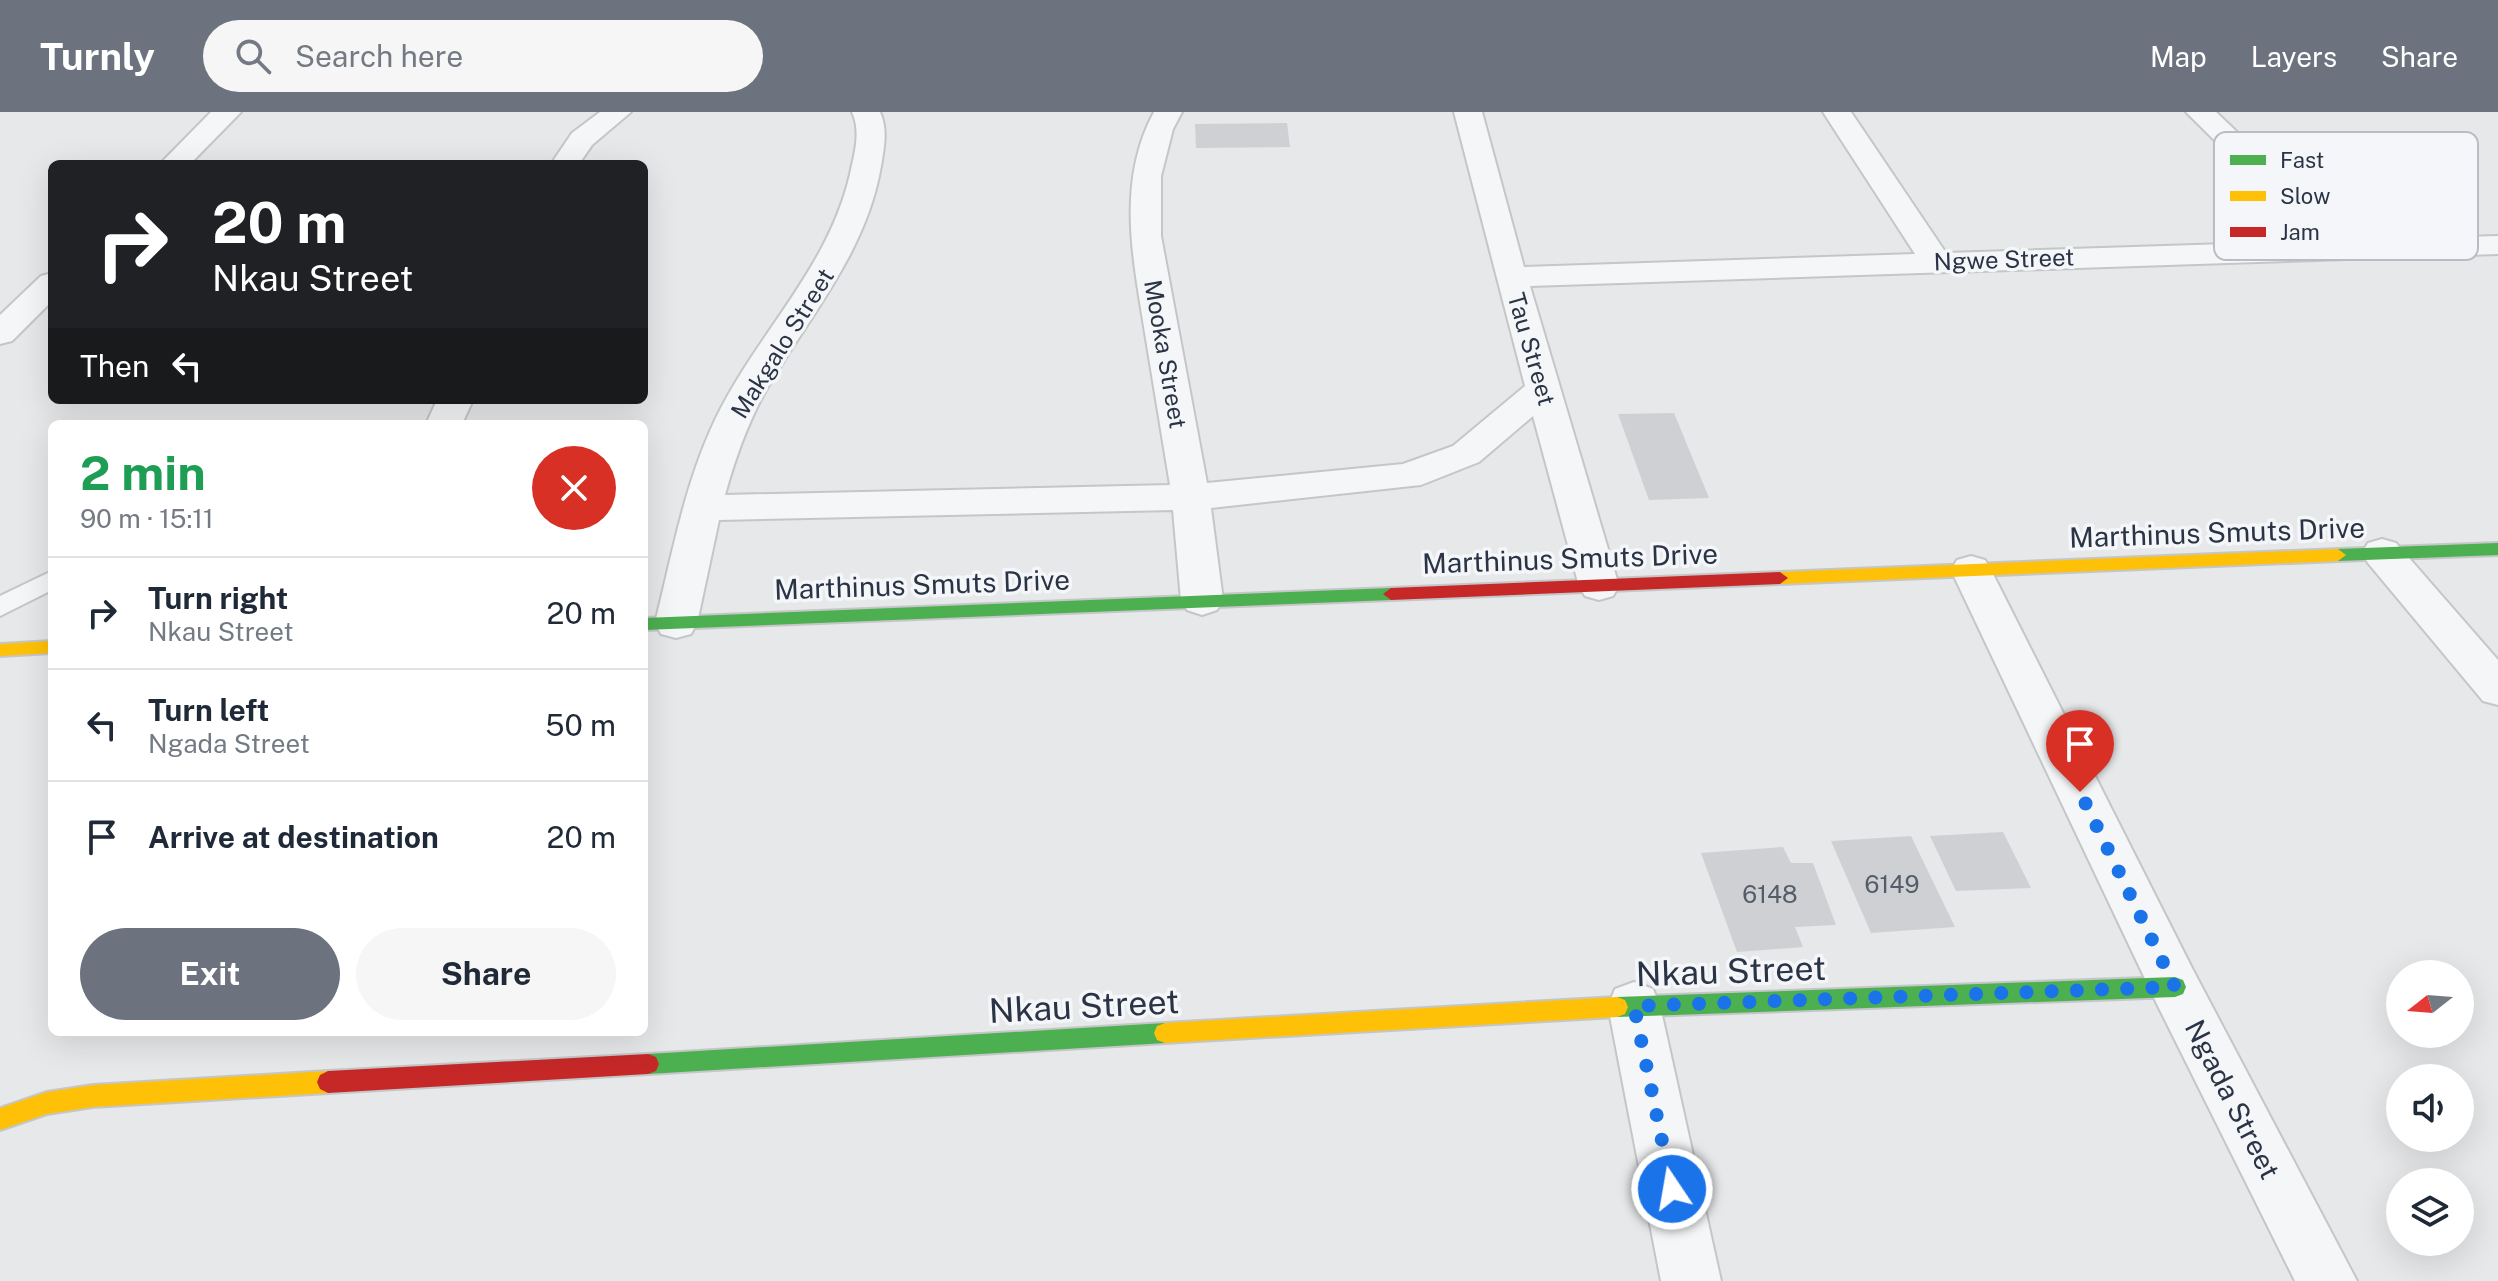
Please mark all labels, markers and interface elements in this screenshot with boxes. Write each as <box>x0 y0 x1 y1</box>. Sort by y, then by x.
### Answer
search box <box>203 20 763 92</box>
text: Turnly <box>40 34 155 79</box>
icon: search <box>231 34 275 78</box>
text: Search here <box>295 38 463 74</box>
text: Map <box>2150 40 2207 73</box>
text: Layers <box>2251 40 2337 73</box>
text: Share <box>2381 40 2458 73</box>
legend <box>2214 132 2478 260</box>
text: Fast <box>2280 147 2324 173</box>
text: Slow <box>2280 183 2330 209</box>
text: 20 m <box>212 190 346 256</box>
icon: right <box>80 192 184 296</box>
text: Jam <box>2280 219 2320 245</box>
street label: Ngwe Street <box>1933 243 2075 275</box>
text: Nkau Street <box>212 257 414 299</box>
street label: Makgalo Street <box>725 263 839 423</box>
street label: Mooka Street <box>1139 277 1193 431</box>
street label: Tau Street <box>1503 289 1561 409</box>
icon: left <box>165 344 209 388</box>
text: Then <box>80 348 149 384</box>
text: 2 min <box>80 444 206 501</box>
button: close <box>532 446 616 530</box>
text: 90 m · 15:11 <box>80 503 213 534</box>
street label: Marthinus Smuts Drive <box>2068 510 2366 554</box>
street label: Marthinus Smuts Drive <box>1421 536 1719 580</box>
street label: Marthinus Smuts Drive <box>773 562 1071 606</box>
text: Turn right <box>148 580 288 616</box>
icon: right <box>80 591 124 635</box>
text: 20 m <box>547 595 616 631</box>
text: Nkau Street <box>148 616 294 647</box>
text: Turn left <box>148 692 269 728</box>
icon: left <box>80 703 124 747</box>
text: 50 m <box>545 707 616 743</box>
pin <box>2046 710 2114 792</box>
icon: arrive <box>2058 722 2102 766</box>
text: Ngada Street <box>148 728 310 759</box>
icon: arrive <box>80 815 124 859</box>
text: Arrive at destination <box>148 819 439 855</box>
text: 20 m <box>547 819 616 855</box>
house number: 6149 <box>1865 870 1919 898</box>
house number: 6148 <box>1742 880 1798 908</box>
button: Exit <box>80 928 340 1020</box>
button: Share <box>356 928 616 1020</box>
street label: Nkau Street <box>1635 948 1827 994</box>
north arrow <box>2386 960 2474 1048</box>
map controls <box>2386 960 2474 1256</box>
street label: Nkau Street <box>988 981 1180 1031</box>
street label: Ngada Street <box>2179 1014 2287 1184</box>
button: sound <box>2386 1064 2474 1152</box>
position arrow <box>1630 1147 1714 1231</box>
button: layers <box>2386 1168 2474 1256</box>

